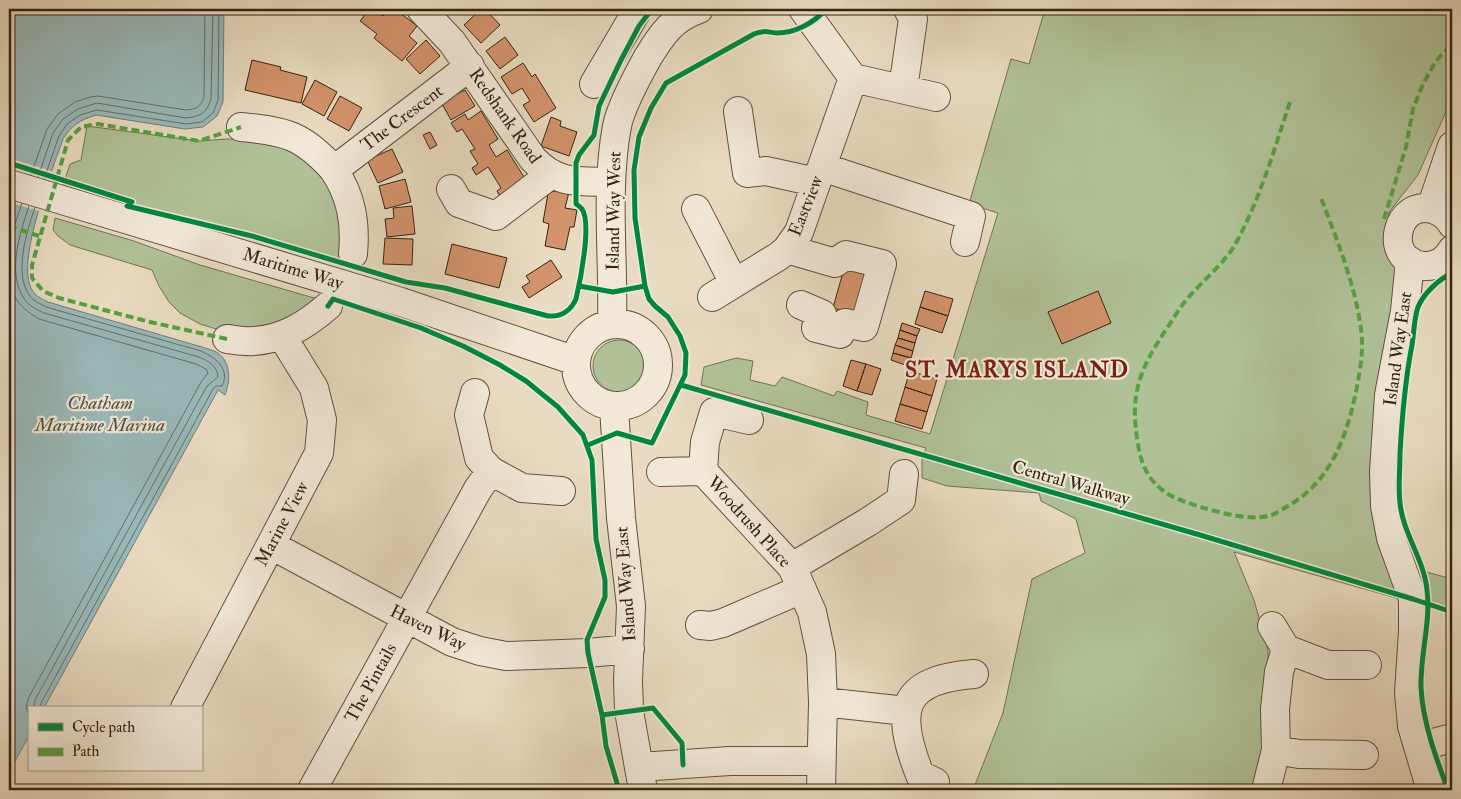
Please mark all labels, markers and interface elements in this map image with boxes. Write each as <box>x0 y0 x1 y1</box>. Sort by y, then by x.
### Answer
street label: Redshank Road <box>464 64 546 168</box>
street label: The Crescent <box>356 79 448 156</box>
street label: Island Way West <box>601 151 627 271</box>
street label: Eastview <box>783 171 829 240</box>
street label: Maritime Way <box>240 243 347 295</box>
street label: Island Way East <box>1379 290 1417 408</box>
district label: ST. MARYS ISLAND <box>905 356 1129 384</box>
water label: Chatham Maritime Marina <box>34 391 165 437</box>
street label: Central Walkway <box>1009 455 1134 511</box>
street label: Woodrush Place <box>701 471 797 573</box>
street label: Marine View <box>250 477 314 570</box>
street label: Island Way East <box>610 526 641 642</box>
street label: Haven Way <box>386 600 471 657</box>
street label: The Pintails <box>340 639 402 727</box>
legend <box>28 706 202 772</box>
text: Cycle path <box>72 718 135 738</box>
text: Path <box>72 742 99 761</box>

